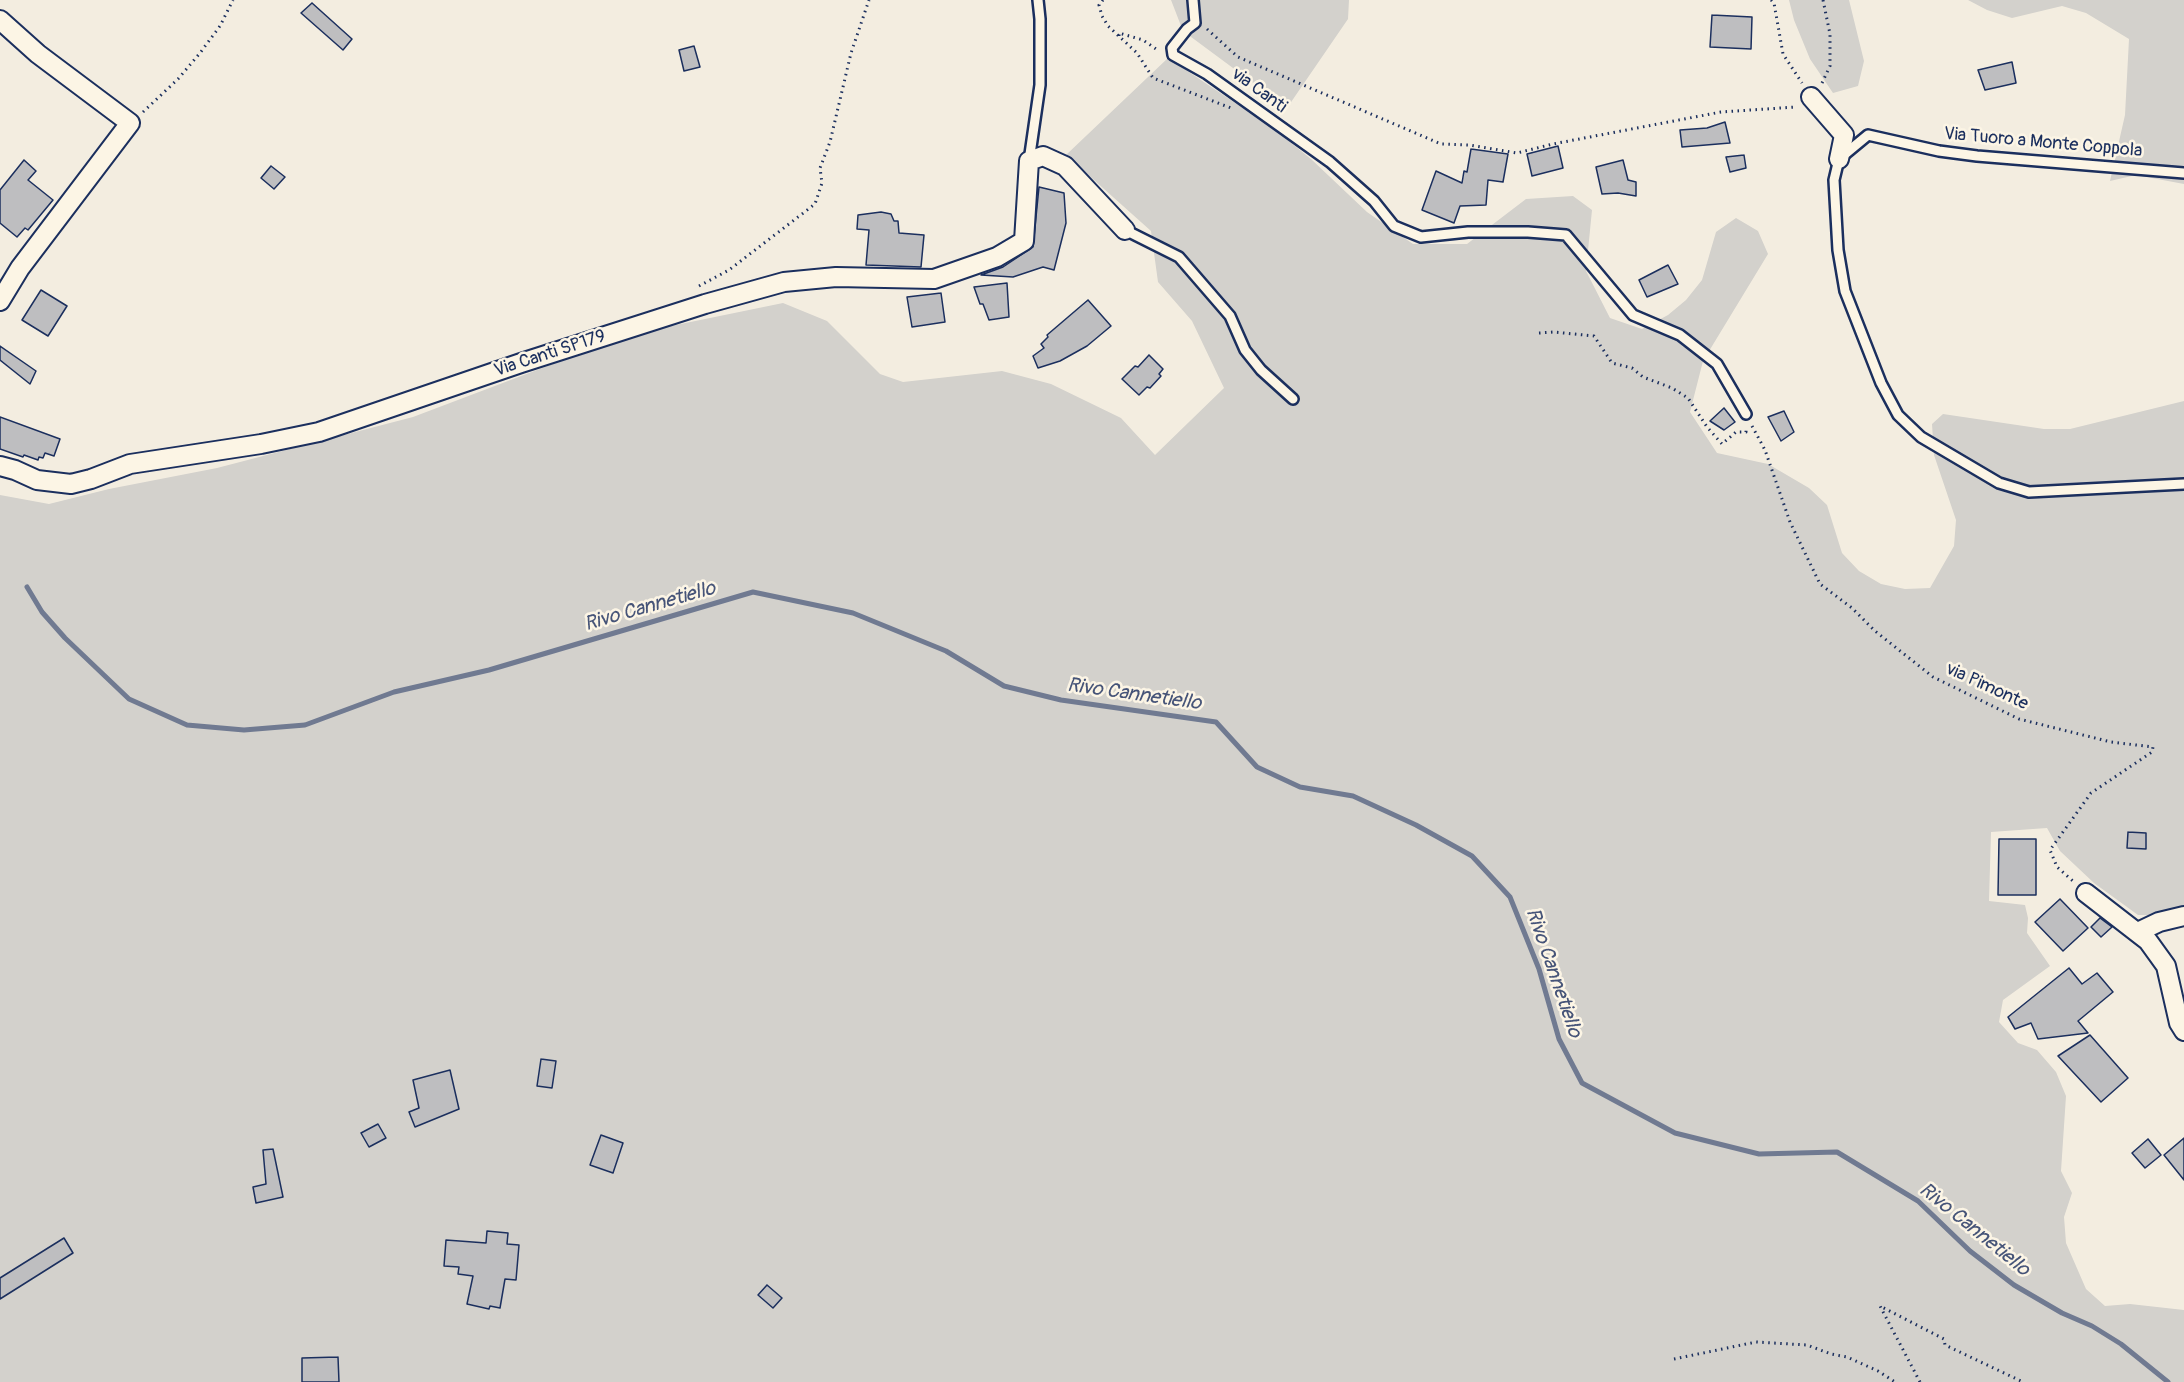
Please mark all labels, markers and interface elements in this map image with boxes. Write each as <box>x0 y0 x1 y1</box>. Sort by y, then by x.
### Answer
street label: via Canti <box>1227 64 1291 118</box>
street label: Via Tuoro a Monte Coppola <box>1943 124 2143 162</box>
street label: Via Canti SP179 <box>492 326 608 382</box>
water label: Rivo Cannetiello <box>582 577 718 637</box>
street label: via Pimonte <box>1943 659 2031 715</box>
water label: Rivo Cannetiello <box>1065 674 1203 716</box>
water label: Rivo Cannetiello <box>1520 905 1586 1041</box>
water label: Rivo Cannetiello <box>1914 1178 2034 1282</box>

